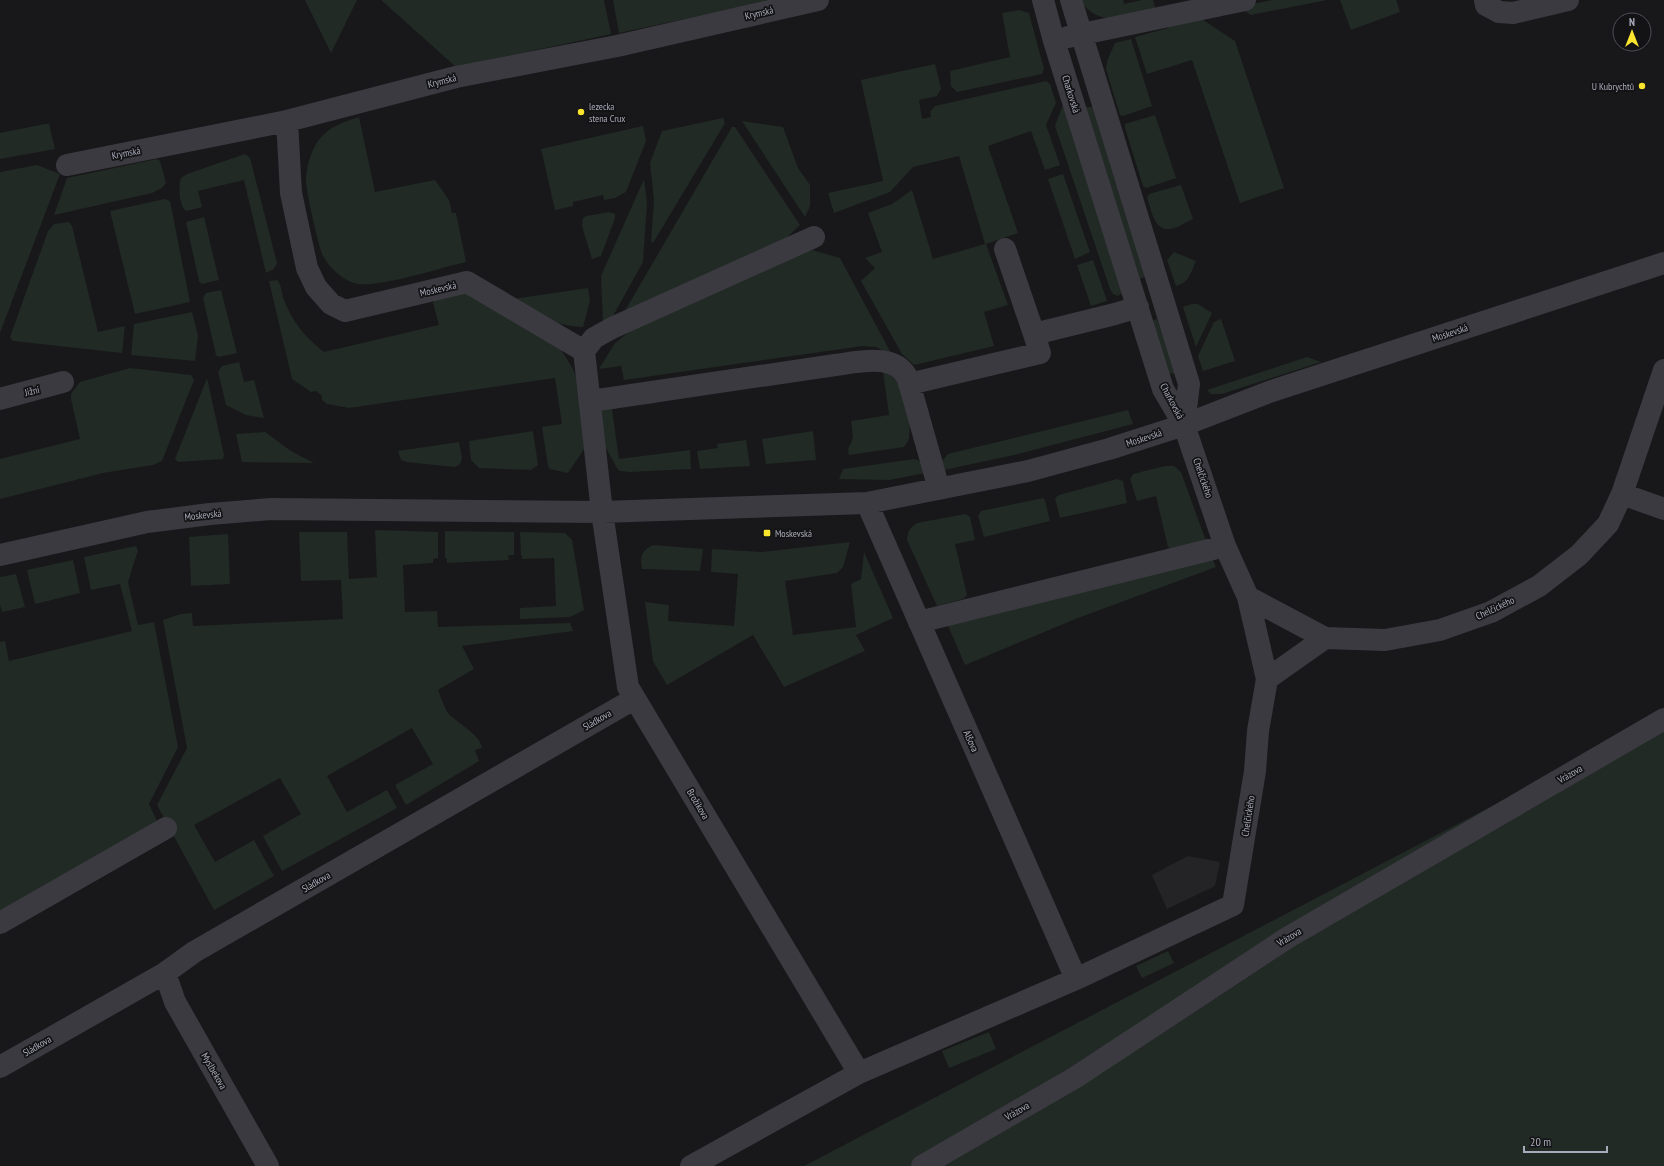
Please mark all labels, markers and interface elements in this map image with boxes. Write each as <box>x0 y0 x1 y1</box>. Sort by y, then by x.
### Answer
street label: Krymská <box>743 3 775 23</box>
north arrow <box>1612 12 1652 52</box>
text: N <box>1629 15 1635 29</box>
street label: Krymská <box>426 71 458 91</box>
street label: Charkovská <box>1059 74 1083 114</box>
place label: U Kubrychtů <box>1592 80 1634 93</box>
marker: U Kubrychtů <box>1637 81 1647 91</box>
place label: lezecka stena Crux <box>589 100 625 125</box>
marker: lezecka stena Crux <box>576 107 586 117</box>
street label: Krymská <box>111 144 141 162</box>
street label: Moskevská <box>419 279 457 299</box>
street label: Moskevská <box>1430 321 1470 345</box>
street label: Charkovská <box>1157 381 1187 421</box>
street label: Jižní <box>22 383 42 399</box>
street label: Moskevská <box>1124 426 1164 450</box>
street label: Chelčického <box>1190 456 1216 500</box>
street label: Moskevská <box>184 507 222 523</box>
place label: Moskevská <box>775 527 812 540</box>
marker: Moskevská <box>762 528 772 538</box>
street label: Chelčického <box>1474 593 1516 623</box>
street label: Sládkova <box>580 707 614 733</box>
street label: Alšova <box>960 728 982 754</box>
street label: Vrázova <box>1554 762 1585 787</box>
street label: Brožíkova <box>684 786 712 822</box>
street label: Chelčického <box>1238 795 1258 837</box>
street label: Sládkova <box>299 869 333 895</box>
street label: Vrázova <box>1273 925 1304 950</box>
street label: Sládkova <box>20 1033 54 1059</box>
street label: Myslbekova <box>198 1050 230 1092</box>
street label: Vrázova <box>1001 1099 1032 1124</box>
scale bar <box>1524 1128 1607 1154</box>
text: 20 m <box>1530 1134 1551 1149</box>

